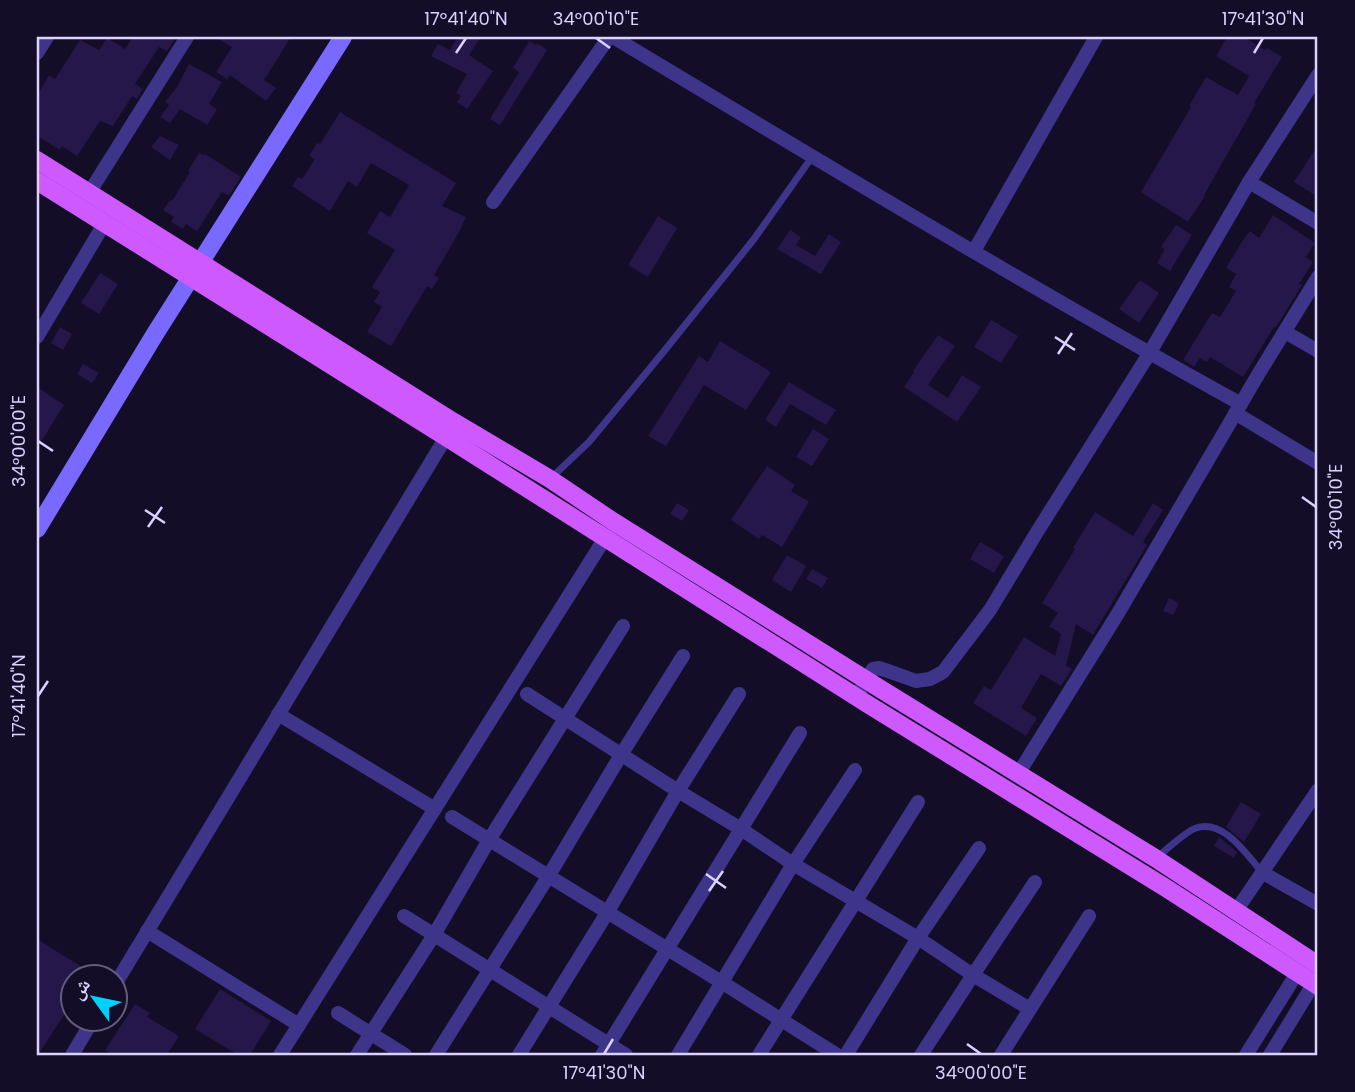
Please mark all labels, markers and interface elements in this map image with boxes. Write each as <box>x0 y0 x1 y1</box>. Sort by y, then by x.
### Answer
text: 17°41'40"N <box>424 6 508 31</box>
text: 34°00'10"E <box>553 6 639 31</box>
text: 17°41'30"N <box>1222 6 1304 31</box>
text: 34°00'00"E <box>6 395 31 487</box>
text: 34°00'10"E <box>1323 464 1348 550</box>
text: 17°41'40"N <box>6 654 31 738</box>
north arrow <box>60 962 130 1032</box>
text: ش <box>63 973 97 1005</box>
text: 17°41'30"N <box>563 1060 645 1085</box>
text: 34°00'00"E <box>935 1060 1027 1085</box>

